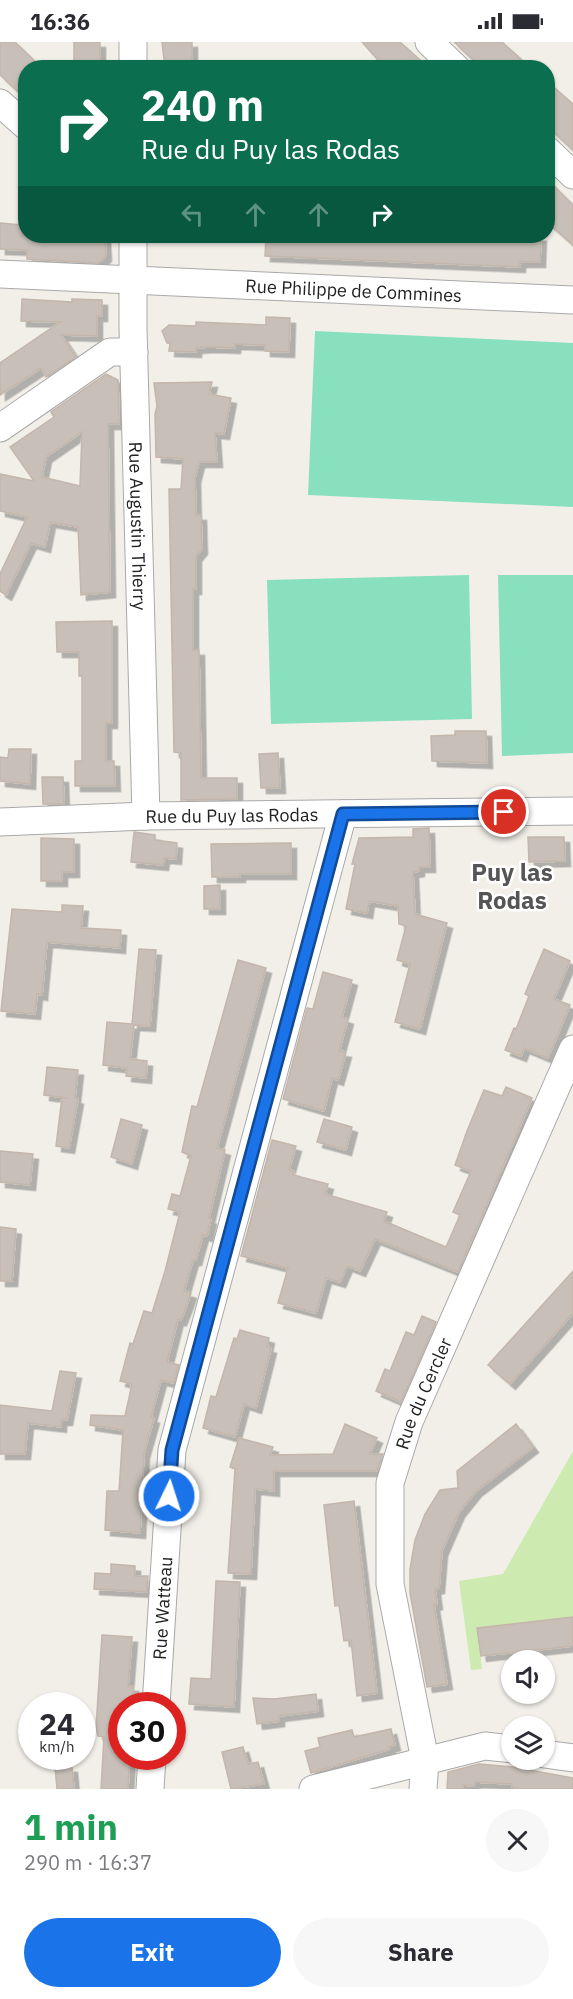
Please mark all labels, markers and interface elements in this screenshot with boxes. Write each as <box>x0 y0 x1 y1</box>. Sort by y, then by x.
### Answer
text: 16:36 <box>30 7 90 36</box>
text: 240 m <box>141 78 264 133</box>
icon: right <box>42 84 120 162</box>
text: Rue du Puy las Rodas <box>141 131 400 166</box>
icon: left <box>176 198 209 231</box>
icon: ahead <box>239 198 272 231</box>
icon: ahead <box>302 198 335 231</box>
icon: right <box>365 198 398 231</box>
street label: Rue Philippe de Commines <box>245 274 462 306</box>
street label: Rue Augustin Thierry <box>125 441 152 611</box>
pin <box>478 786 529 837</box>
icon: arrive <box>487 795 520 828</box>
street label: Rue du Puy las Rodas <box>145 802 318 828</box>
district label: Puy las Rodas <box>471 856 553 916</box>
street label: Rue du Cercler <box>390 1334 456 1452</box>
position arrow <box>137 1464 201 1528</box>
street label: Rue Watteau <box>147 1556 177 1661</box>
map controls <box>501 1650 555 1770</box>
button: sound <box>501 1650 555 1704</box>
speed limit sign: 30 <box>108 1692 186 1770</box>
text: 24 <box>39 1704 75 1743</box>
button: layers <box>501 1716 555 1770</box>
text: km/h <box>39 1737 75 1756</box>
text: 1 min <box>24 1803 118 1850</box>
button: close <box>486 1809 549 1872</box>
text: 290 m · 16:37 <box>24 1849 152 1876</box>
button: Exit <box>24 1918 281 1987</box>
button: Share <box>293 1918 549 1987</box>

